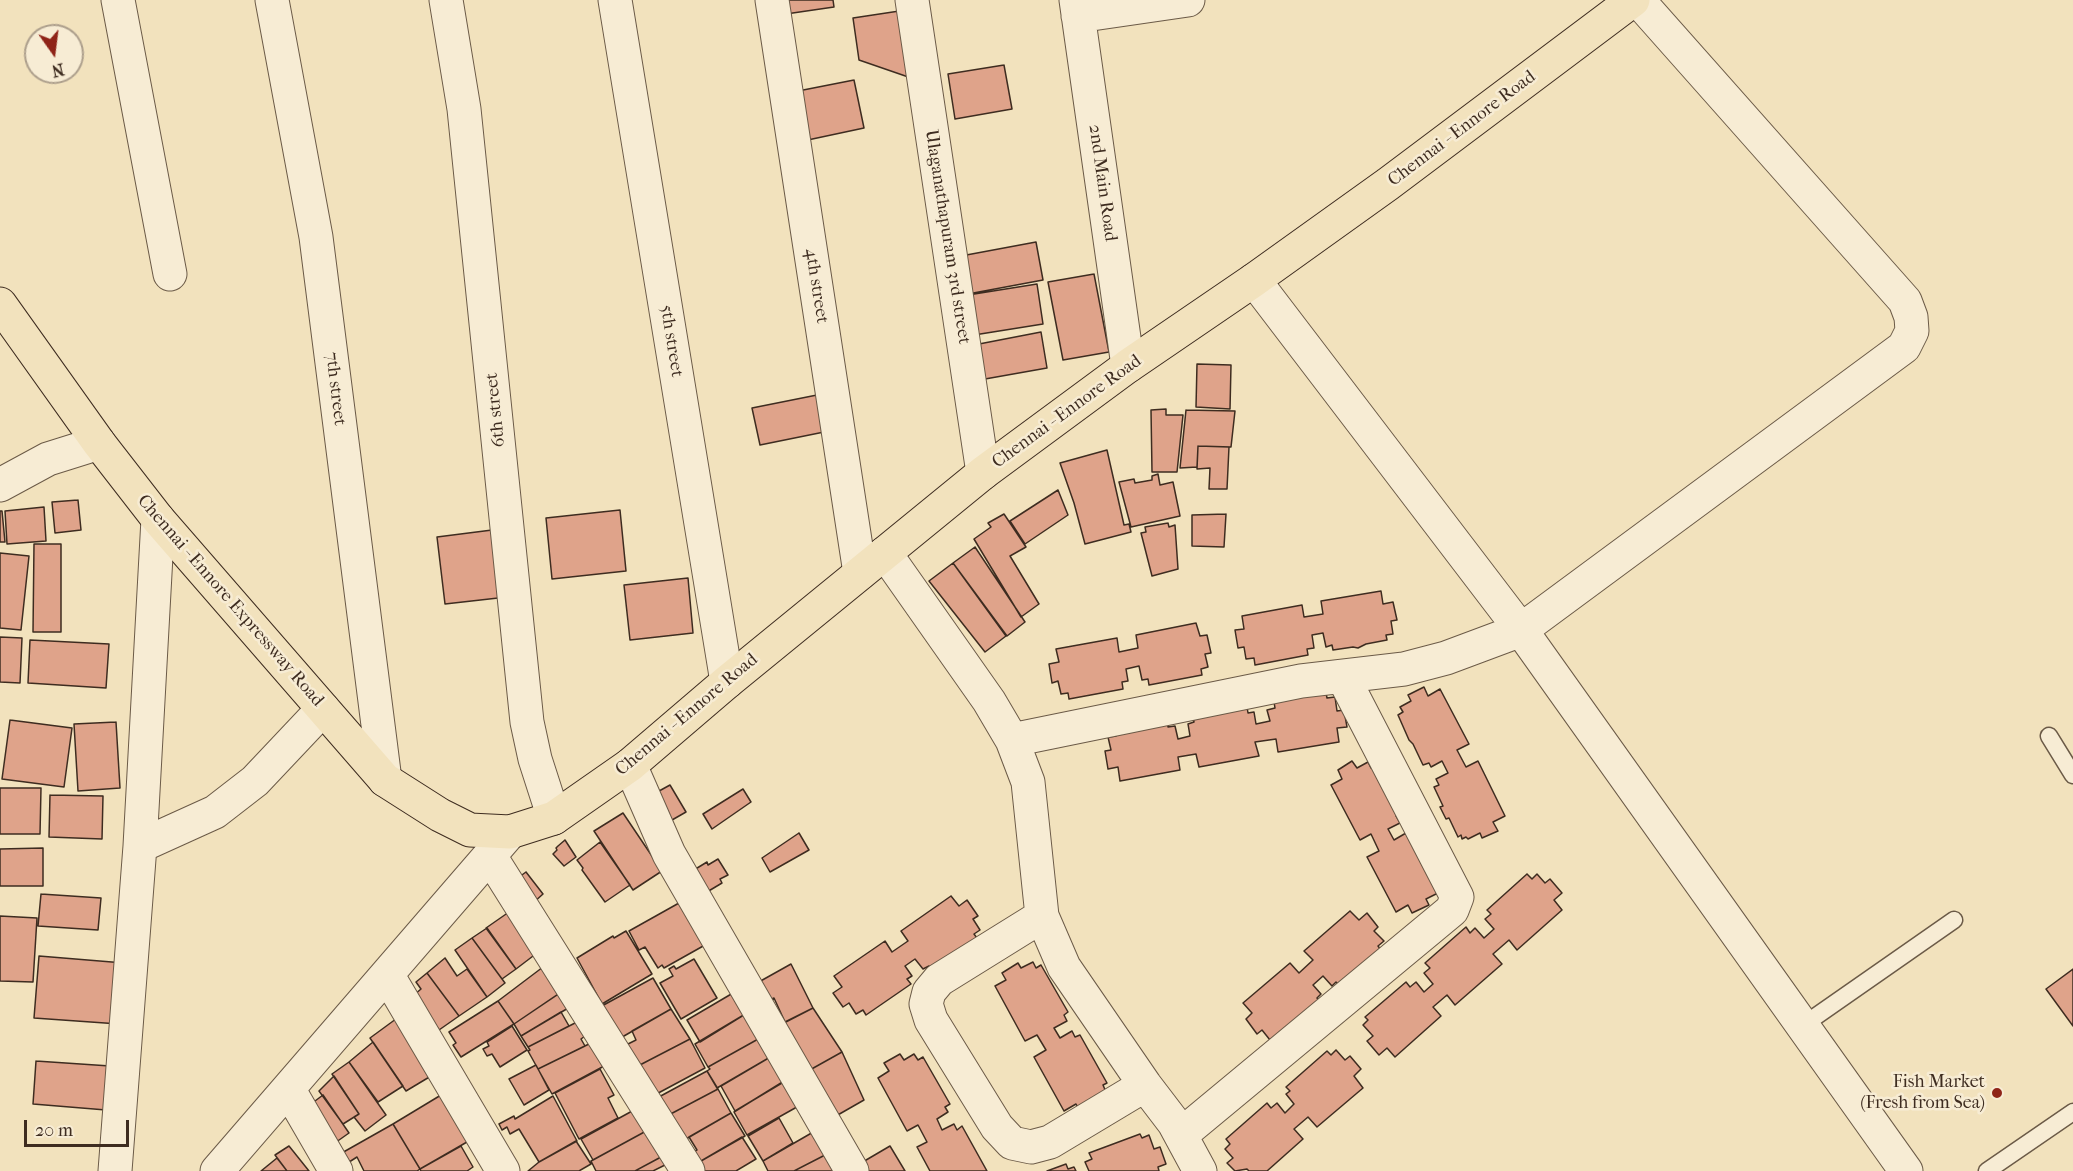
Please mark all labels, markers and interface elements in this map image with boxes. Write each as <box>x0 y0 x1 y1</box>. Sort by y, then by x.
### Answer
north arrow <box>24 24 84 84</box>
text: N <box>50 59 66 81</box>
street label: Chennai - Ennore Road <box>1384 66 1540 192</box>
street label: 2nd Main Road <box>1083 123 1121 243</box>
street label: Ulaganathapuram 3rd street <box>919 128 975 346</box>
street label: 4th street <box>799 247 833 325</box>
street label: 5th street <box>655 303 687 379</box>
street label: 7th street <box>320 351 350 427</box>
street label: Chennai - Ennore Road <box>988 351 1146 473</box>
street label: 6th street <box>481 372 511 448</box>
street label: Chennai - Ennore Expressway Road <box>132 491 328 711</box>
street label: Chennai - Ennore Road <box>611 649 763 781</box>
place label: Fish Market (Fresh from Sea) <box>1860 1072 1985 1114</box>
marker: Fish Market (Fresh from Sea) <box>1990 1086 2004 1100</box>
scale bar <box>27 1108 132 1146</box>
text: 20 m <box>35 1120 73 1141</box>

